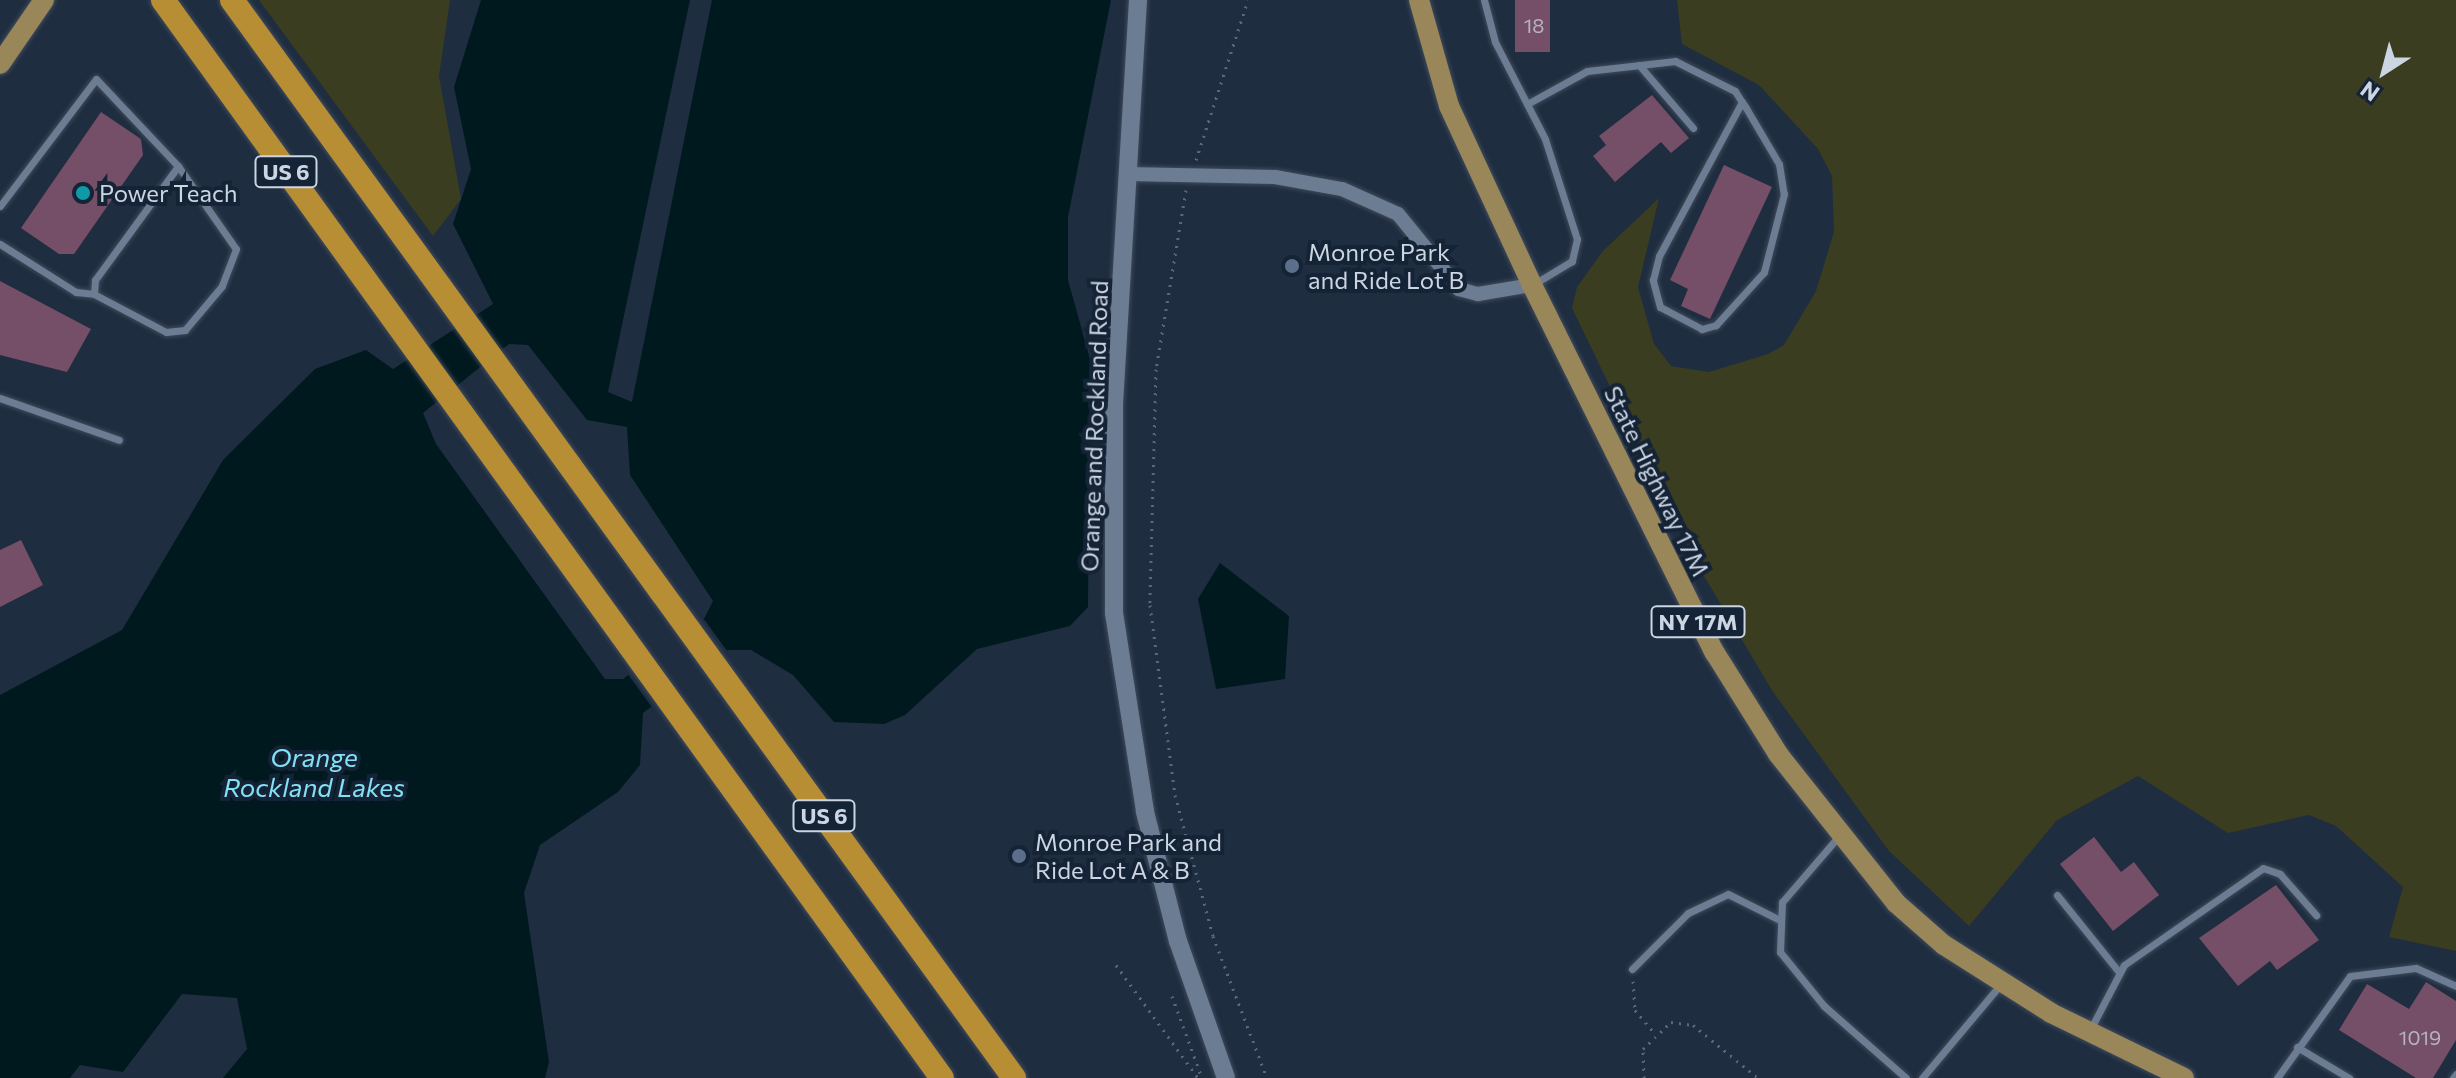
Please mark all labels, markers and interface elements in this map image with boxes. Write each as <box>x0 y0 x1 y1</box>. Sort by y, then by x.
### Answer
house number: 18 <box>1524 13 1544 37</box>
north arrow <box>2344 32 2424 112</box>
text: N <box>2355 76 2384 108</box>
road number: US 6 <box>254 154 318 190</box>
place label: Power Teach <box>99 179 238 207</box>
marker: Power Teach <box>74 184 92 202</box>
place label: Monroe Park and Ride Lot B <box>1308 238 1464 294</box>
marker: Monroe Park and Ride Lot B <box>1283 257 1301 275</box>
street label: Orange and Rockland Road <box>1075 280 1113 572</box>
street label: State Highway 17M <box>1598 381 1716 581</box>
road number: NY 17M <box>1650 604 1746 640</box>
water label: Orange Rockland Lakes <box>223 741 405 802</box>
road number: US 6 <box>792 798 856 834</box>
place label: Monroe Park and Ride Lot A & B <box>1035 828 1222 884</box>
marker: Monroe Park and Ride Lot A & B <box>1010 847 1028 865</box>
house number: 1019 <box>2399 1025 2441 1049</box>

